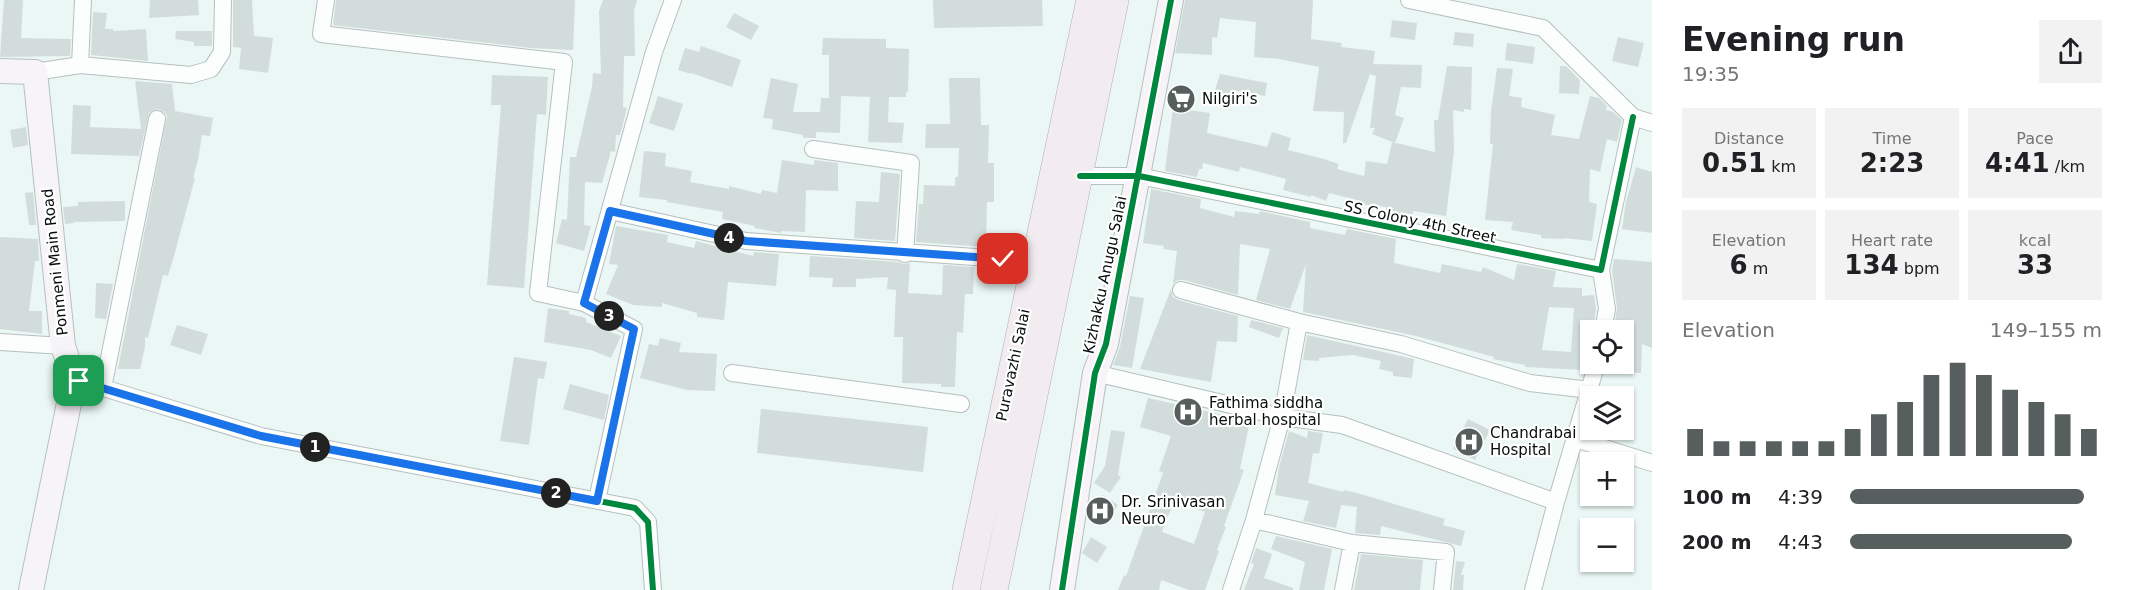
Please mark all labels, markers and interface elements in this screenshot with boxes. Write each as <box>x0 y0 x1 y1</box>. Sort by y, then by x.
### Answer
text: Evening run <box>1682 20 1905 59</box>
button: share <box>2039 20 2102 83</box>
text: 19:35 <box>1682 62 1740 86</box>
supermarket icon: Nilgiri's <box>1165 83 1197 115</box>
place label: Nilgiri's <box>1202 90 1258 108</box>
text: Distance <box>1714 129 1784 148</box>
text: Time <box>1872 129 1912 148</box>
text: Pace <box>2016 129 2054 148</box>
text: 0.51 <box>1702 148 1766 178</box>
text: 2:23 <box>1860 148 1924 178</box>
text: 4:41 <box>1985 148 2050 178</box>
text: km <box>1766 157 1796 176</box>
text: /km <box>2050 157 2085 176</box>
street label: Ponmeni Main Road <box>38 188 72 336</box>
street label: Kizhakku Anugu Salai <box>1079 194 1131 356</box>
street label: SS Colony 4th Street <box>1342 197 1498 247</box>
pin: 4 <box>714 223 744 253</box>
text: 4 <box>723 228 735 247</box>
text: Elevation <box>1712 231 1786 250</box>
text: Heart rate <box>1851 231 1933 250</box>
text: kcal <box>2019 231 2051 250</box>
pin <box>977 233 1028 284</box>
icon: check <box>986 242 1019 275</box>
text: 6 <box>1730 250 1748 280</box>
text: 134 <box>1844 250 1899 280</box>
text: 33 <box>2017 250 2053 280</box>
text: m <box>1748 259 1768 278</box>
text: bpm <box>1899 259 1940 278</box>
pin: 3 <box>594 301 624 331</box>
text: 3 <box>603 306 615 325</box>
street label: Puravazhi Salai <box>992 307 1034 423</box>
text: Elevation <box>1682 318 1775 342</box>
text: 149–155 m <box>1990 318 2102 342</box>
map controls <box>1580 320 1634 572</box>
button: locate <box>1580 320 1634 374</box>
pin <box>53 355 104 406</box>
icon: arrive <box>62 364 95 397</box>
button: layers <box>1580 386 1634 440</box>
place label: Fathima siddha herbal hospital <box>1209 394 1323 429</box>
hospital icon: Fathima siddha herbal hospital <box>1172 396 1204 428</box>
place label: Chandrabai Hospital <box>1490 424 1576 459</box>
hospital icon: Chandrabai Hospital <box>1453 426 1485 458</box>
pin: 1 <box>300 432 330 462</box>
text: 1 <box>309 437 321 456</box>
button: + <box>1580 452 1634 506</box>
pin: 2 <box>541 478 571 508</box>
text: 2 <box>550 483 562 502</box>
text: 100 m <box>1682 485 1752 509</box>
text: 4:39 <box>1778 485 1823 509</box>
place label: Dr. Srinivasan Neuro <box>1121 493 1225 528</box>
hospital icon: Dr. Srinivasan Neuro <box>1084 495 1116 527</box>
button: − <box>1580 518 1634 572</box>
text: 200 m <box>1682 530 1752 554</box>
text: 4:43 <box>1778 530 1823 554</box>

